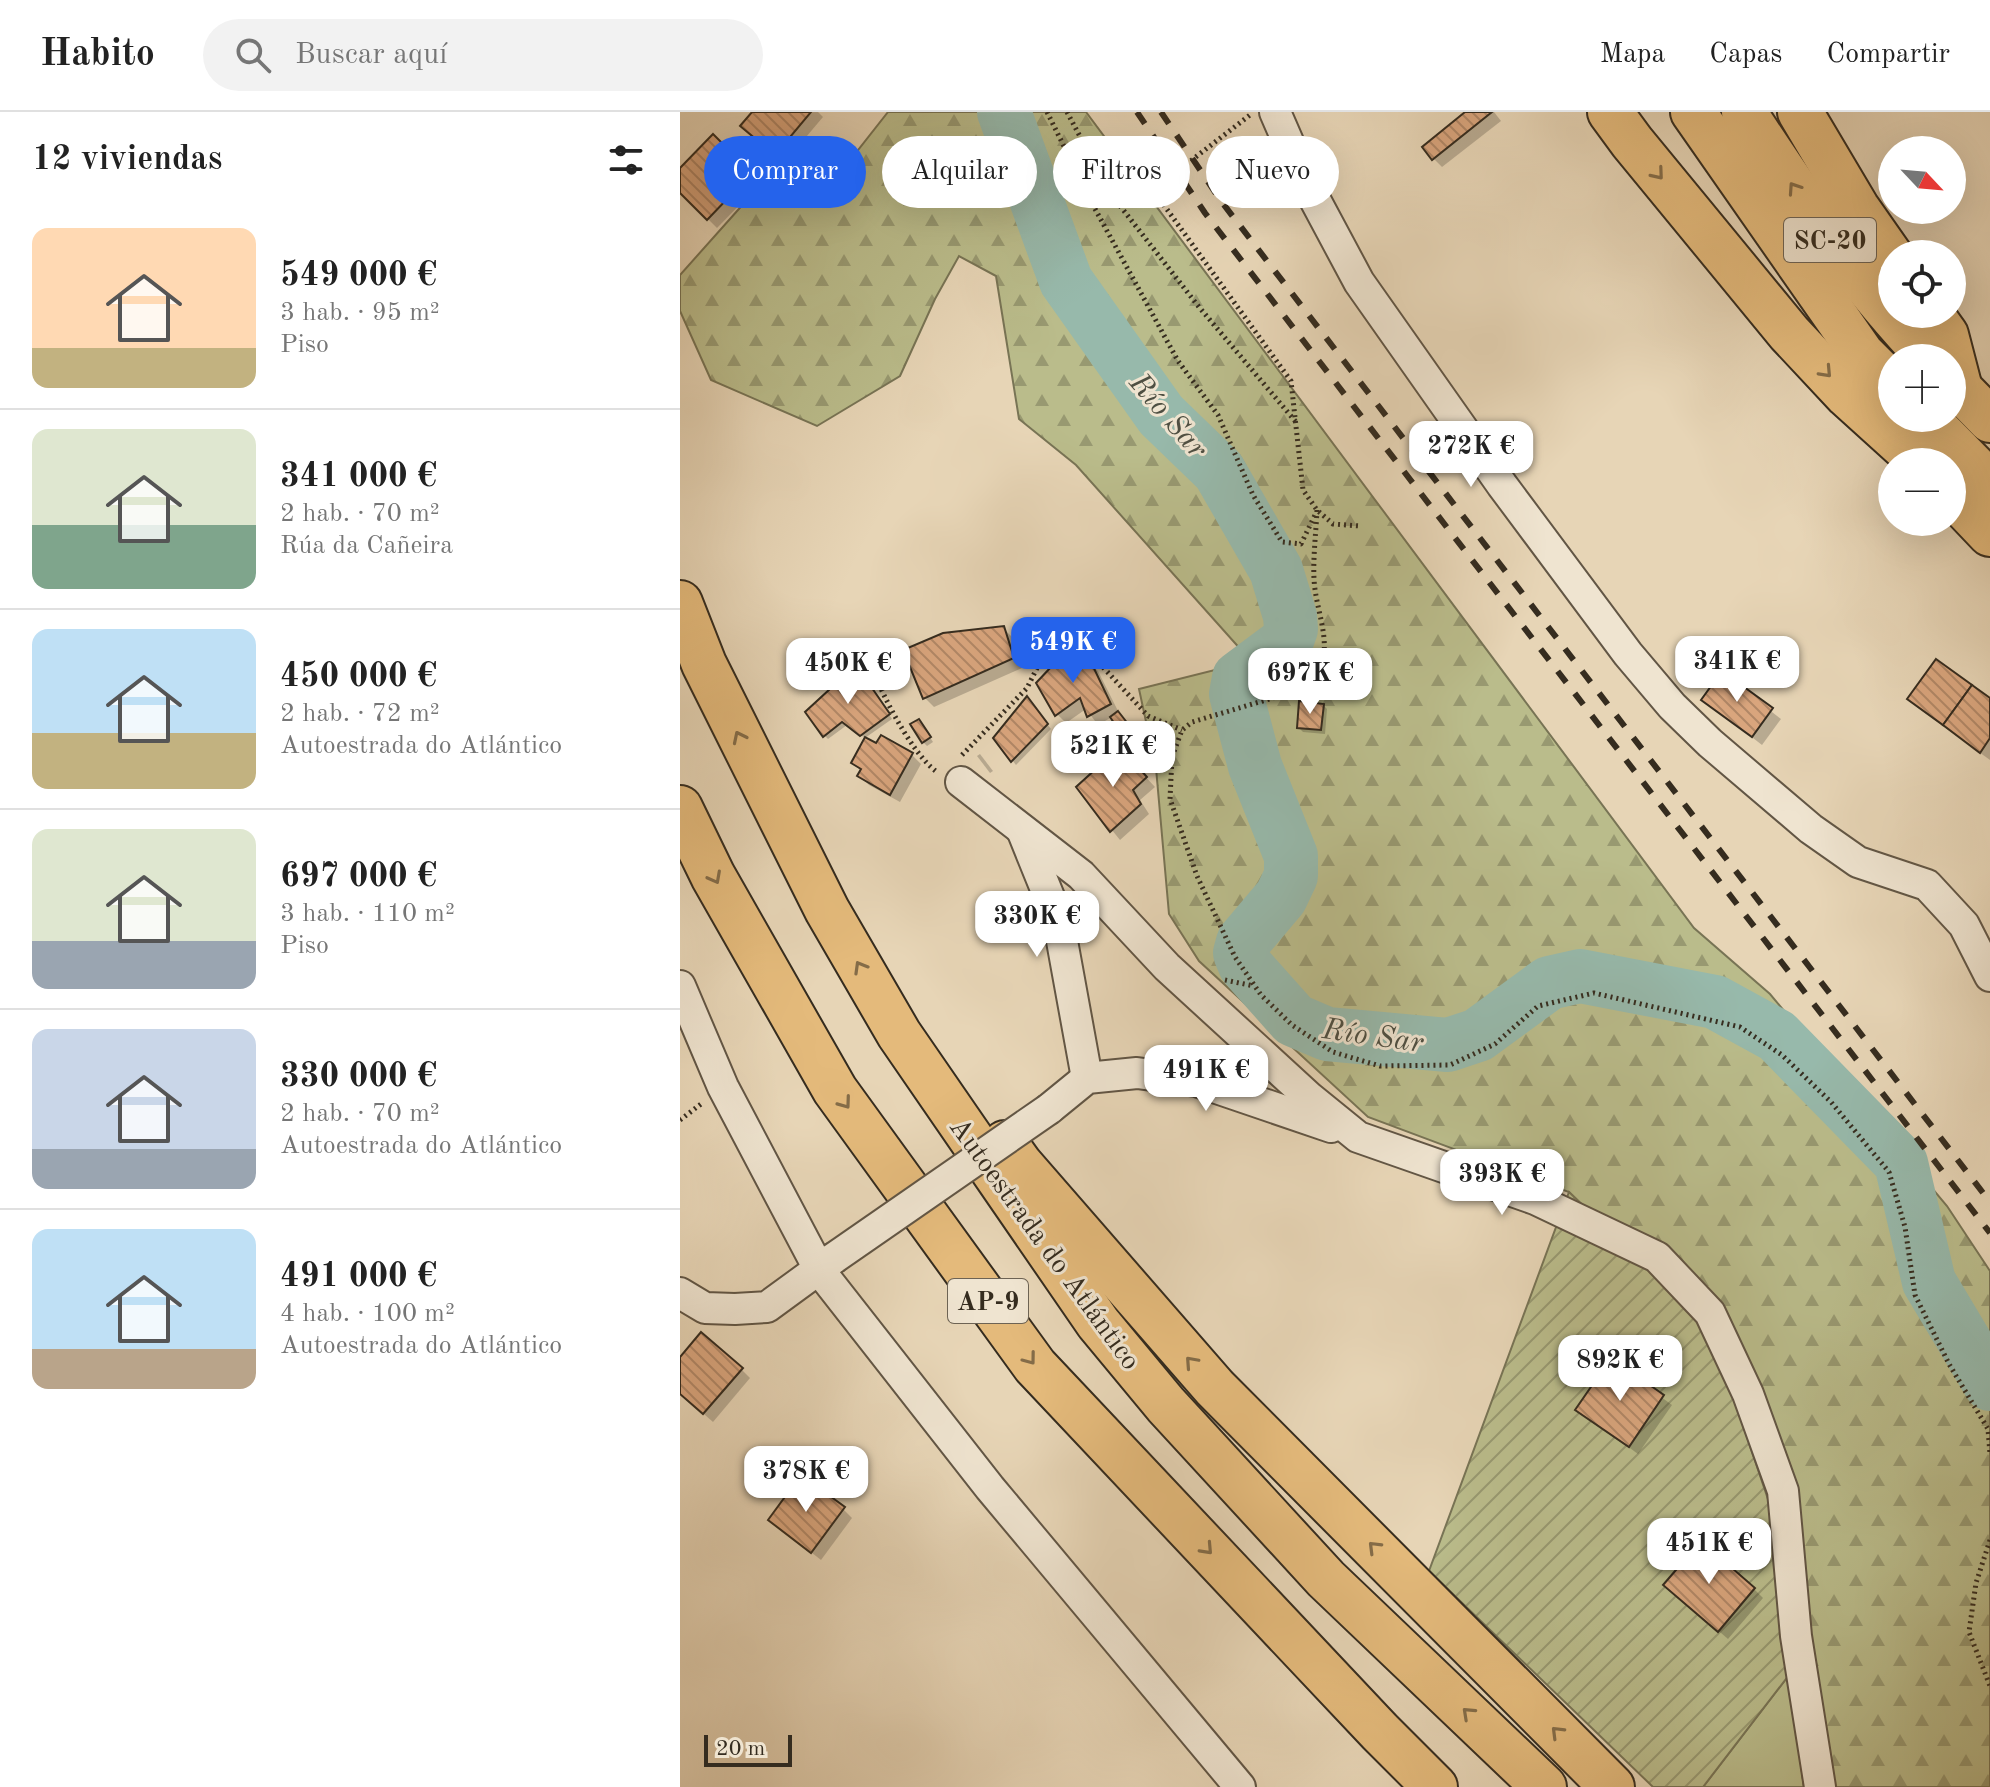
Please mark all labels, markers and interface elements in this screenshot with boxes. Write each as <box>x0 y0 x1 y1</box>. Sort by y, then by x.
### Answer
search box <box>203 19 763 91</box>
icon: search <box>231 33 275 77</box>
text: Habito <box>40 36 155 74</box>
text: Buscar aquí <box>295 40 447 70</box>
text: Mapa <box>1600 41 1665 69</box>
text: Capas <box>1709 41 1782 69</box>
text: Compartir <box>1826 41 1950 69</box>
chip: Comprar <box>704 136 866 208</box>
chip: Alquilar <box>882 136 1037 208</box>
chip: Filtros <box>1053 136 1190 208</box>
chip: Nuevo <box>1206 136 1339 208</box>
north arrow <box>1878 136 1966 224</box>
map controls <box>1878 136 1966 536</box>
icon: filters <box>604 138 648 182</box>
text: 12 viviendas <box>32 143 222 177</box>
one-way arrow <box>1648 165 1663 179</box>
one-way arrow <box>1789 183 1804 197</box>
road number: SC-20 <box>1784 218 1876 262</box>
button: locate <box>1878 240 1966 328</box>
text: 549 000 € <box>280 259 437 293</box>
icon: home <box>96 260 192 356</box>
text: 3 hab. · 95 m² <box>280 300 440 326</box>
text: Piso <box>280 332 329 358</box>
button: + <box>1878 344 1966 432</box>
one-way arrow <box>1816 363 1831 377</box>
water label: Río Sar <box>1122 367 1213 465</box>
pin: 272K € <box>1406 421 1536 489</box>
text: 272K € <box>1427 434 1515 460</box>
button: − <box>1878 448 1966 536</box>
text: 341 000 € <box>280 460 437 494</box>
icon: home <box>96 461 192 557</box>
text: 2 hab. · 70 m² <box>280 501 440 527</box>
text: Rúa da Cañeira <box>280 533 453 559</box>
pin: 549K € <box>1008 617 1138 685</box>
text: 549K € <box>1029 630 1117 656</box>
pin: 341K € <box>1672 636 1802 704</box>
pin: 450K € <box>783 638 913 706</box>
pin: 697K € <box>1245 648 1375 716</box>
text: 341K € <box>1693 649 1781 675</box>
text: 450K € <box>804 651 892 677</box>
text: 450 000 € <box>280 660 437 694</box>
icon: home <box>96 661 192 757</box>
text: 697K € <box>1266 661 1354 687</box>
text: 2 hab. · 72 m² <box>280 701 440 727</box>
pin: 521K € <box>1048 721 1178 789</box>
one-way arrow <box>733 731 749 745</box>
text: Autoestrada do Atlántico <box>280 733 562 759</box>
text: 521K € <box>1069 734 1157 760</box>
text: 697 000 € <box>280 860 437 894</box>
icon: home <box>96 861 192 957</box>
one-way arrow <box>705 870 720 884</box>
pin: 330K € <box>972 891 1102 959</box>
text: 3 hab. · 110 m² <box>280 901 455 927</box>
text: 330K € <box>993 904 1081 930</box>
text: Piso <box>280 933 329 959</box>
one-way arrow <box>854 961 870 976</box>
water label: Río Sar <box>1319 1015 1426 1059</box>
pin: 491K € <box>1141 1045 1271 1113</box>
text: 491K € <box>1162 1058 1250 1084</box>
text: 330 000 € <box>280 1060 437 1094</box>
icon: home <box>96 1061 192 1157</box>
one-way arrow <box>835 1094 850 1108</box>
text: 2 hab. · 70 m² <box>280 1101 440 1127</box>
street label: Autoestrada do Atlántico <box>943 1114 1144 1376</box>
text: Autoestrada do Atlántico <box>280 1133 562 1159</box>
pin: 393K € <box>1437 1149 1567 1217</box>
text: 393K € <box>1458 1162 1546 1188</box>
text: 491 000 € <box>280 1260 437 1294</box>
icon: home <box>96 1261 192 1357</box>
road number: AP-9 <box>948 1279 1028 1323</box>
text: 4 hab. · 100 m² <box>280 1301 455 1327</box>
text: Autoestrada do Atlántico <box>280 1333 562 1359</box>
pin: 892K € <box>1555 1335 1685 1403</box>
text: 892K € <box>1576 1348 1664 1374</box>
one-way arrow <box>1020 1350 1034 1365</box>
one-way arrow <box>1186 1357 1201 1371</box>
pin: 378K € <box>741 1446 871 1514</box>
text: 378K € <box>762 1459 850 1485</box>
pin: 451K € <box>1644 1518 1774 1586</box>
text: 451K € <box>1665 1531 1753 1557</box>
one-way arrow <box>1197 1540 1211 1555</box>
one-way arrow <box>1369 1542 1383 1556</box>
one-way arrow <box>1463 1708 1477 1723</box>
one-way arrow <box>1552 1727 1566 1741</box>
scale bar <box>704 1731 792 1767</box>
text: 20 m <box>716 1738 765 1760</box>

